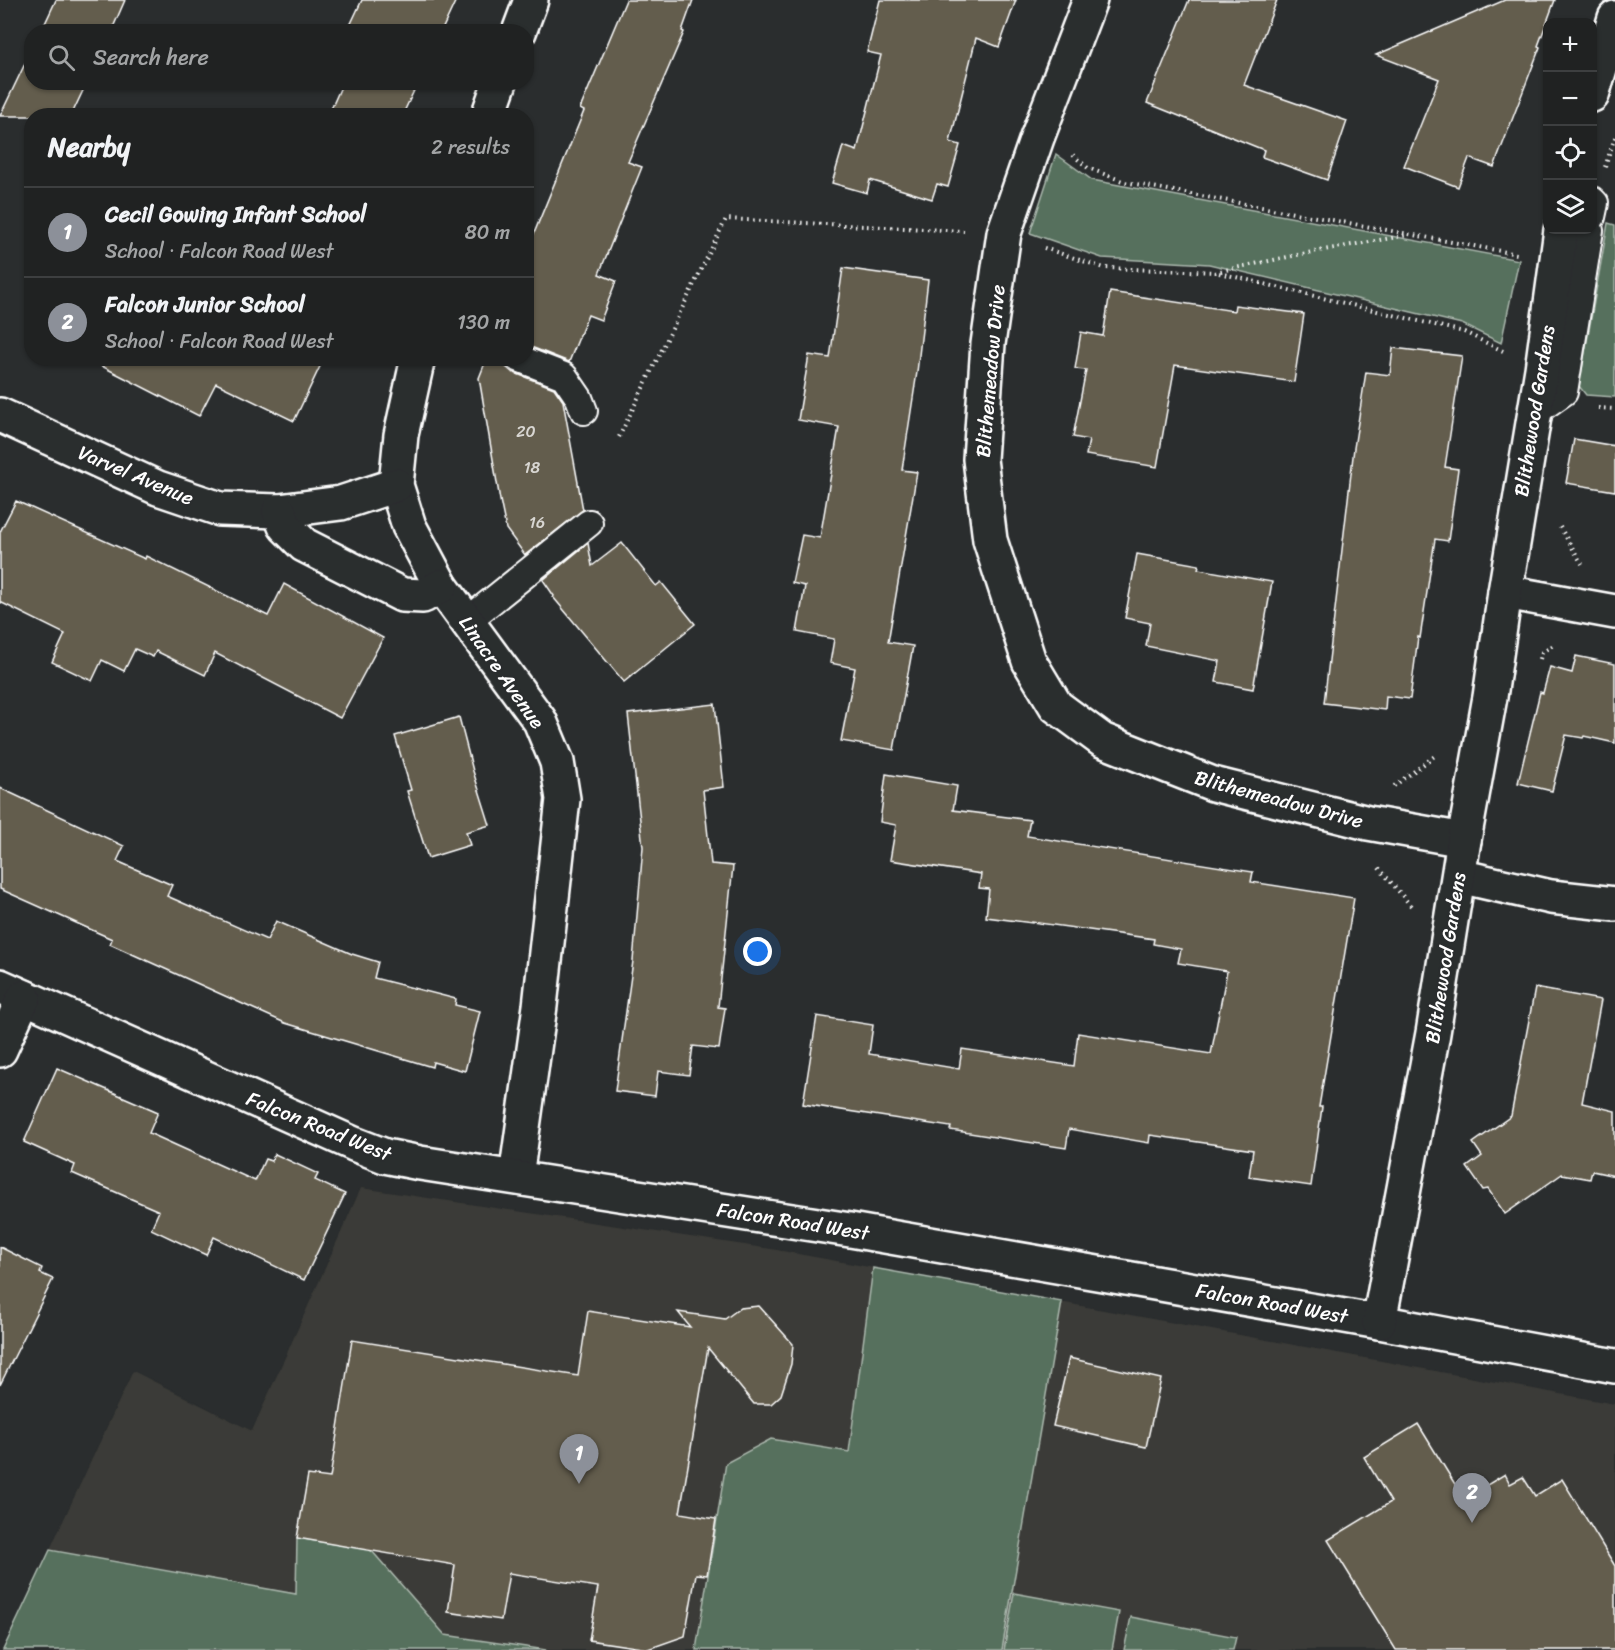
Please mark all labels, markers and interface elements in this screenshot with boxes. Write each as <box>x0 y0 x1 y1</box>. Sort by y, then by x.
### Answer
map controls <box>1543 18 1597 234</box>
button: + <box>1543 18 1597 72</box>
search box <box>24 24 534 90</box>
text: Search here <box>93 38 209 77</box>
icon: search <box>45 41 78 74</box>
button: − <box>1543 72 1597 126</box>
text: Nearby <box>48 124 130 170</box>
button: locate <box>1543 126 1597 180</box>
text: 2 results <box>431 130 510 165</box>
button: layers <box>1543 180 1597 234</box>
text: Cecil Gowing Infant School <box>105 195 366 234</box>
text: 1 <box>63 215 72 250</box>
text: 80 m <box>465 215 510 250</box>
text: School · Falcon Road West <box>105 234 334 269</box>
street label: Blithemeadow Drive <box>966 283 1015 459</box>
text: Falcon Junior School <box>105 285 305 324</box>
text: 2 <box>62 305 73 340</box>
text: 130 m <box>457 305 510 340</box>
street label: Blithewood Gardens <box>1504 322 1565 499</box>
text: School · Falcon Road West <box>105 324 334 359</box>
house number: 20 <box>516 417 536 446</box>
street label: Varvel Avenue <box>72 435 199 516</box>
house number: 18 <box>524 453 541 482</box>
house number: 16 <box>529 508 545 537</box>
street label: Linacre Avenue <box>449 608 554 737</box>
street label: Blithemeadow Drive <box>1191 760 1367 839</box>
street label: Blithewood Gardens <box>1415 869 1476 1046</box>
your location <box>743 937 772 966</box>
street label: Falcon Road West <box>241 1081 398 1172</box>
street label: Falcon Road West <box>714 1192 873 1251</box>
street label: Falcon Road West <box>1193 1273 1352 1334</box>
pin: 1 <box>560 1434 598 1484</box>
pin: 2 <box>1452 1474 1492 1523</box>

